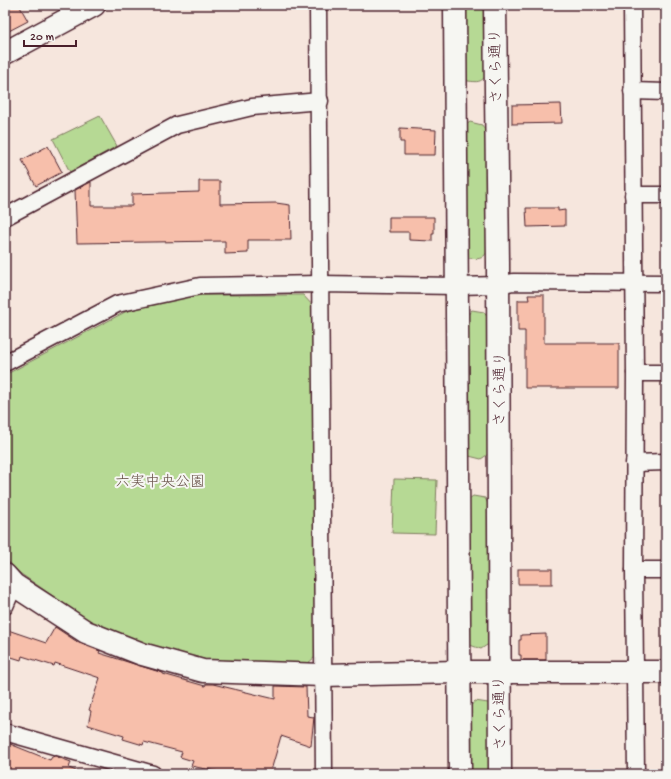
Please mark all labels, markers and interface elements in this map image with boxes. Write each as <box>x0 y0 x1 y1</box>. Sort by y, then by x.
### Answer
scale bar <box>24 22 76 48</box>
street label: さくら通り <box>487 28 507 104</box>
text: 20 m <box>30 31 55 45</box>
street label: さくら通り <box>492 351 510 427</box>
park label: 六実中央公園 <box>115 473 205 492</box>
street label: さくら通り <box>491 675 511 751</box>

